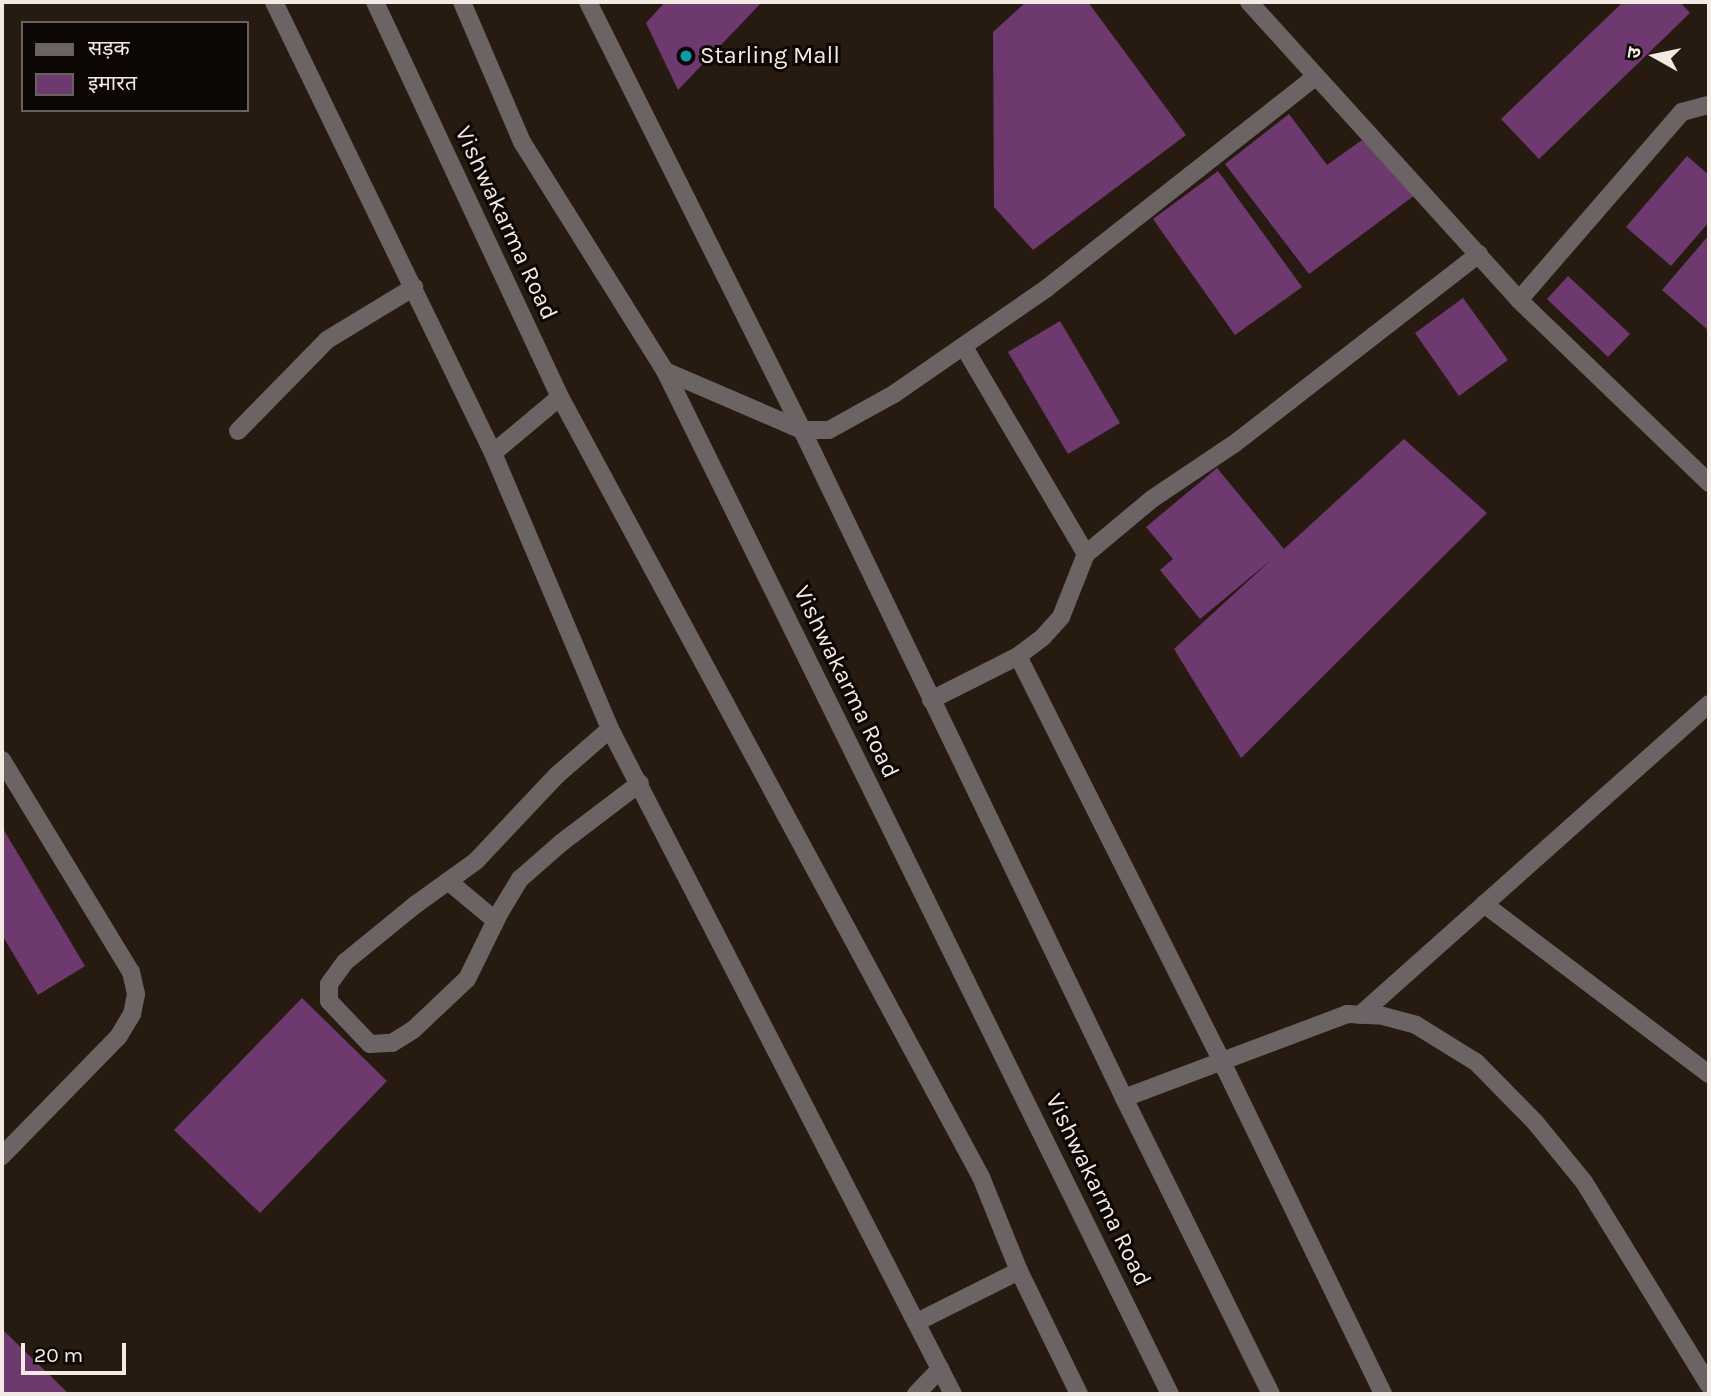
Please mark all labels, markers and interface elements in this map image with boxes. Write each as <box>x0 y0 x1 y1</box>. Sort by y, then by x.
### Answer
legend <box>21 21 248 112</box>
north arrow <box>1620 21 1690 91</box>
text: सड़क <box>88 36 130 60</box>
place label: Starling Mall <box>700 42 840 70</box>
text: उ <box>1623 46 1646 60</box>
marker: Starling Mall <box>678 48 694 64</box>
text: इमारत <box>88 71 137 95</box>
street label: Vishwakarma Road <box>448 122 564 324</box>
street label: Vishwakarma Road <box>787 581 905 783</box>
street label: Vishwakarma Road <box>1039 1089 1157 1291</box>
scale bar <box>24 1330 130 1374</box>
text: 20 m <box>34 1343 83 1367</box>

